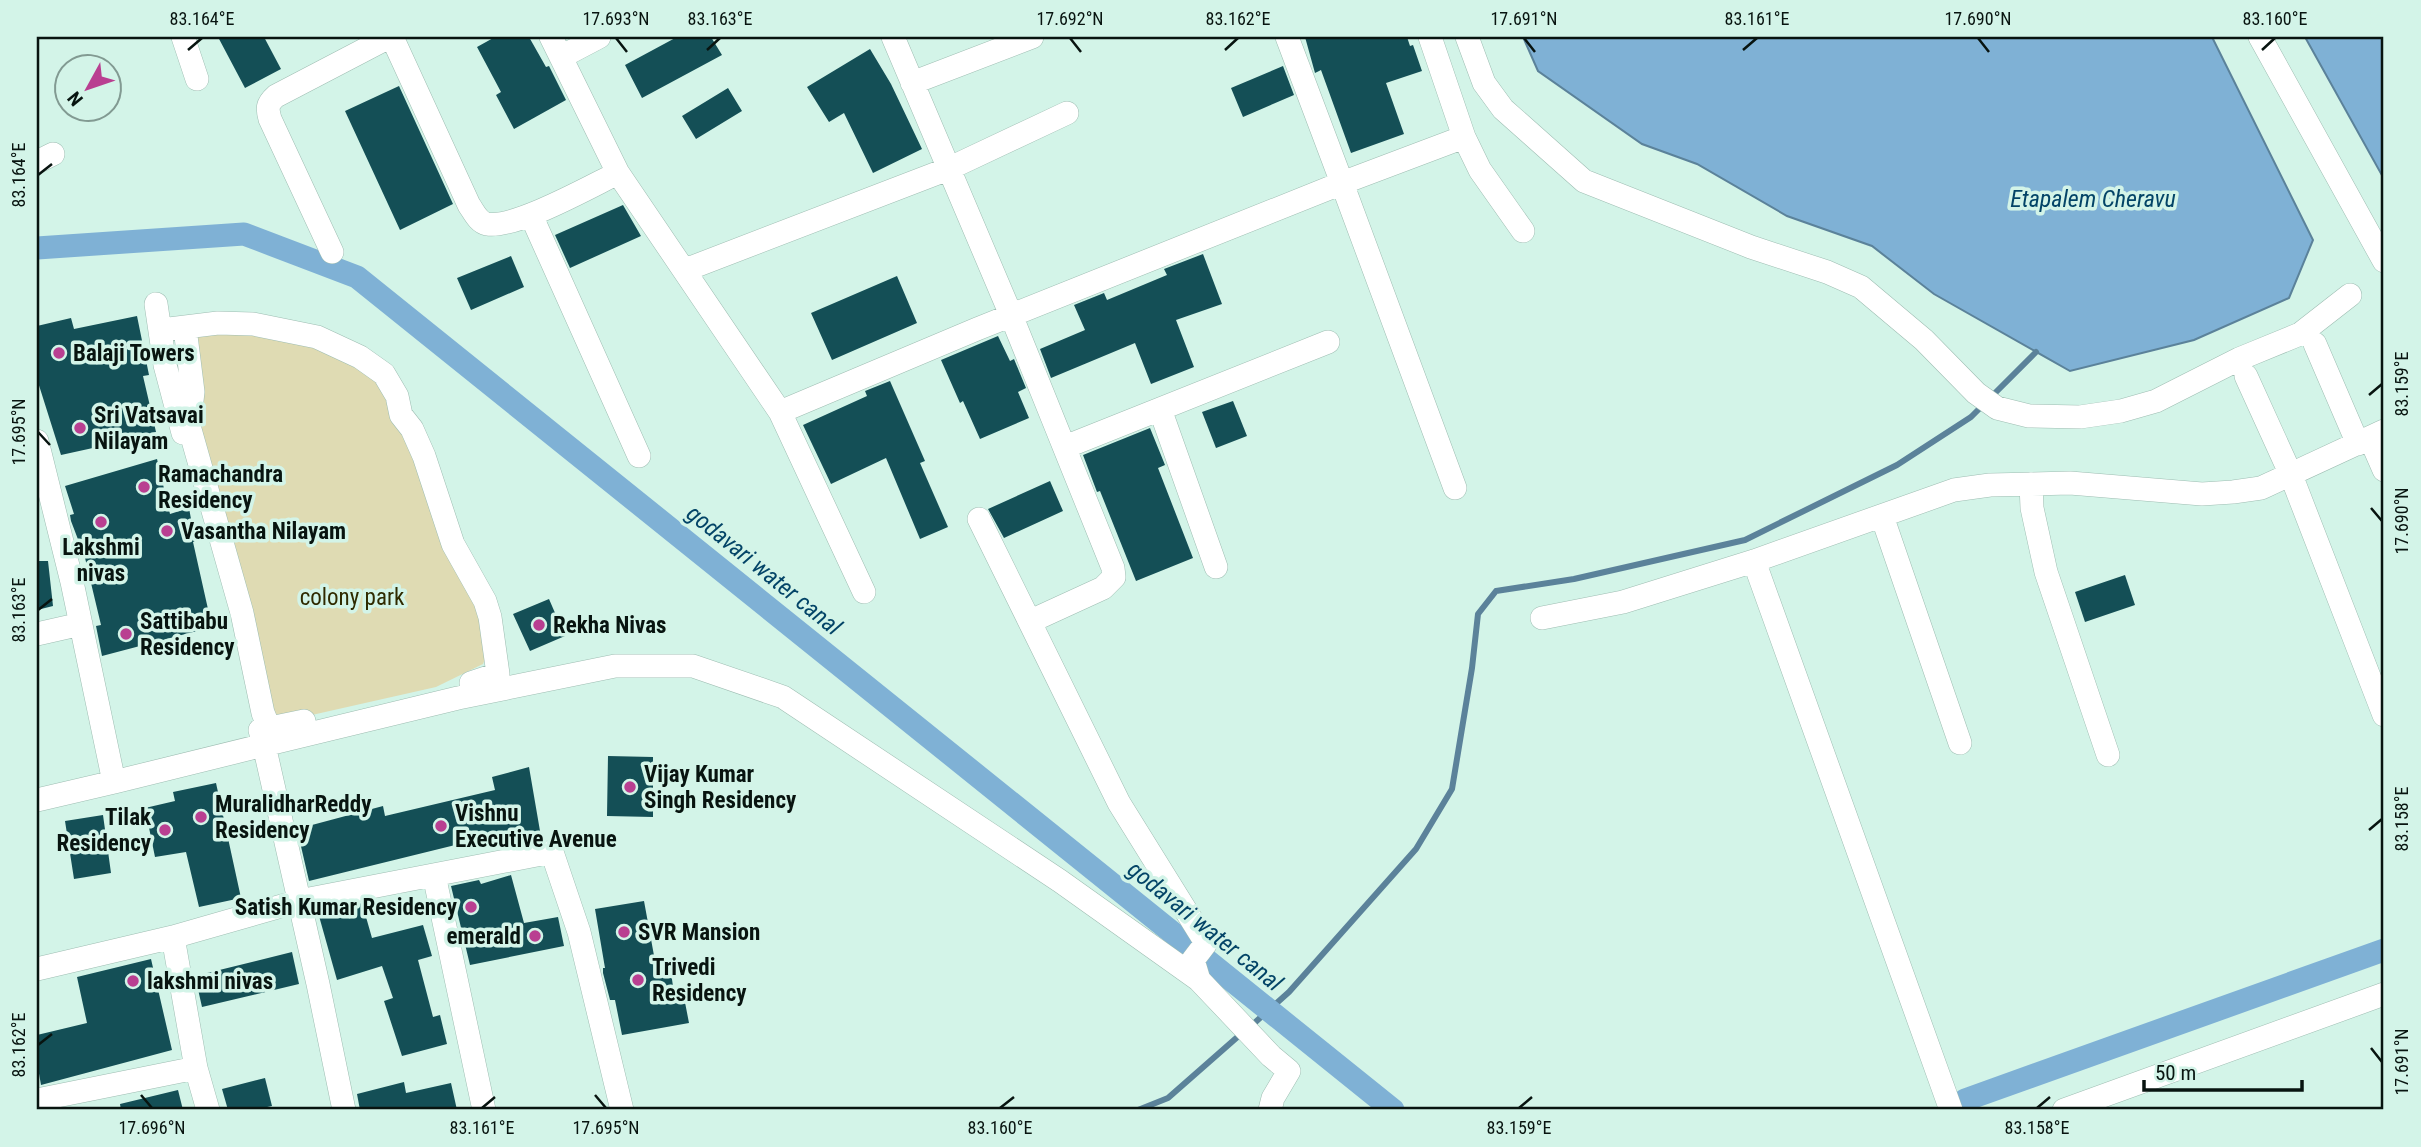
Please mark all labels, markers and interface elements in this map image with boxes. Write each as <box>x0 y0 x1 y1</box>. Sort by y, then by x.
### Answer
text: 83.164°E <box>170 8 234 29</box>
text: 17.693°N <box>582 8 650 29</box>
text: 83.163°E <box>688 8 752 29</box>
text: 17.692°N <box>1036 8 1104 29</box>
text: 83.162°E <box>1206 8 1270 29</box>
text: 17.691°N <box>1490 8 1558 29</box>
text: 83.161°E <box>1725 8 1789 29</box>
text: 17.690°N <box>1944 8 2012 29</box>
text: 83.160°E <box>2243 8 2307 29</box>
north arrow <box>52 52 122 122</box>
text: N <box>63 87 88 110</box>
text: 83.164°E <box>8 143 29 207</box>
water label: Etapalem Cheravu <box>2010 185 2176 213</box>
place label: Balaji Towers <box>73 340 195 367</box>
marker: Balaji Towers <box>51 345 67 361</box>
text: 83.159°E <box>2391 352 2412 416</box>
text: 17.695°N <box>8 398 29 466</box>
place label: Sri Vatsavai Nilayam <box>94 402 204 455</box>
marker: Sri Vatsavai Nilayam <box>72 420 88 436</box>
place label: Ramachandra Residency <box>158 461 283 514</box>
marker: Ramachandra Residency <box>136 479 152 495</box>
text: 17.690°N <box>2391 487 2412 555</box>
water label: godavari water canal <box>681 499 847 641</box>
marker: Lakshmi nivas <box>93 514 109 530</box>
place label: Vasantha Nilayam <box>181 518 346 545</box>
marker: Vasantha Nilayam <box>159 523 175 539</box>
place label: Lakshmi nivas <box>62 534 140 587</box>
text: 83.163°E <box>8 578 29 642</box>
park label: colony park <box>300 584 405 611</box>
place label: Sattibabu Residency <box>140 608 235 661</box>
place label: Rekha Nivas <box>553 612 667 639</box>
marker: Rekha Nivas <box>531 617 547 633</box>
marker: Sattibabu Residency <box>118 626 134 642</box>
place label: Vijay Kumar Singh Residency <box>644 761 797 814</box>
marker: Vijay Kumar Singh Residency <box>622 779 638 795</box>
text: 83.158°E <box>2391 787 2412 851</box>
place label: MuralidharReddy Residency <box>215 791 372 844</box>
place label: Vishnu Executive Avenue <box>455 800 617 853</box>
place label: Tilak Residency <box>56 804 152 857</box>
marker: MuralidharReddy Residency <box>193 809 209 825</box>
marker: Vishnu Executive Avenue <box>433 818 449 834</box>
marker: Tilak Residency <box>157 822 173 838</box>
water label: godavari water canal <box>1122 855 1288 997</box>
place label: Satish Kumar Residency <box>235 894 458 921</box>
marker: Satish Kumar Residency <box>463 899 479 915</box>
place label: SVR Mansion <box>638 919 760 946</box>
place label: emerald <box>447 923 521 950</box>
marker: SVR Mansion <box>616 924 632 940</box>
marker: emerald <box>527 928 543 944</box>
place label: Trivedi Residency <box>652 954 747 1007</box>
place label: lakshmi nivas <box>147 968 273 995</box>
marker: Trivedi Residency <box>630 972 646 988</box>
marker: lakshmi nivas <box>125 973 141 989</box>
text: 83.162°E <box>8 1013 29 1077</box>
text: 17.691°N <box>2391 1028 2412 1096</box>
scale bar <box>2144 1049 2302 1093</box>
text: 50 m <box>2155 1061 2196 1085</box>
text: 17.696°N <box>118 1117 186 1138</box>
text: 83.161°E <box>450 1117 514 1138</box>
text: 17.695°N <box>572 1117 640 1138</box>
text: 83.160°E <box>968 1117 1032 1138</box>
text: 83.159°E <box>1487 1117 1551 1138</box>
text: 83.158°E <box>2005 1117 2069 1138</box>

